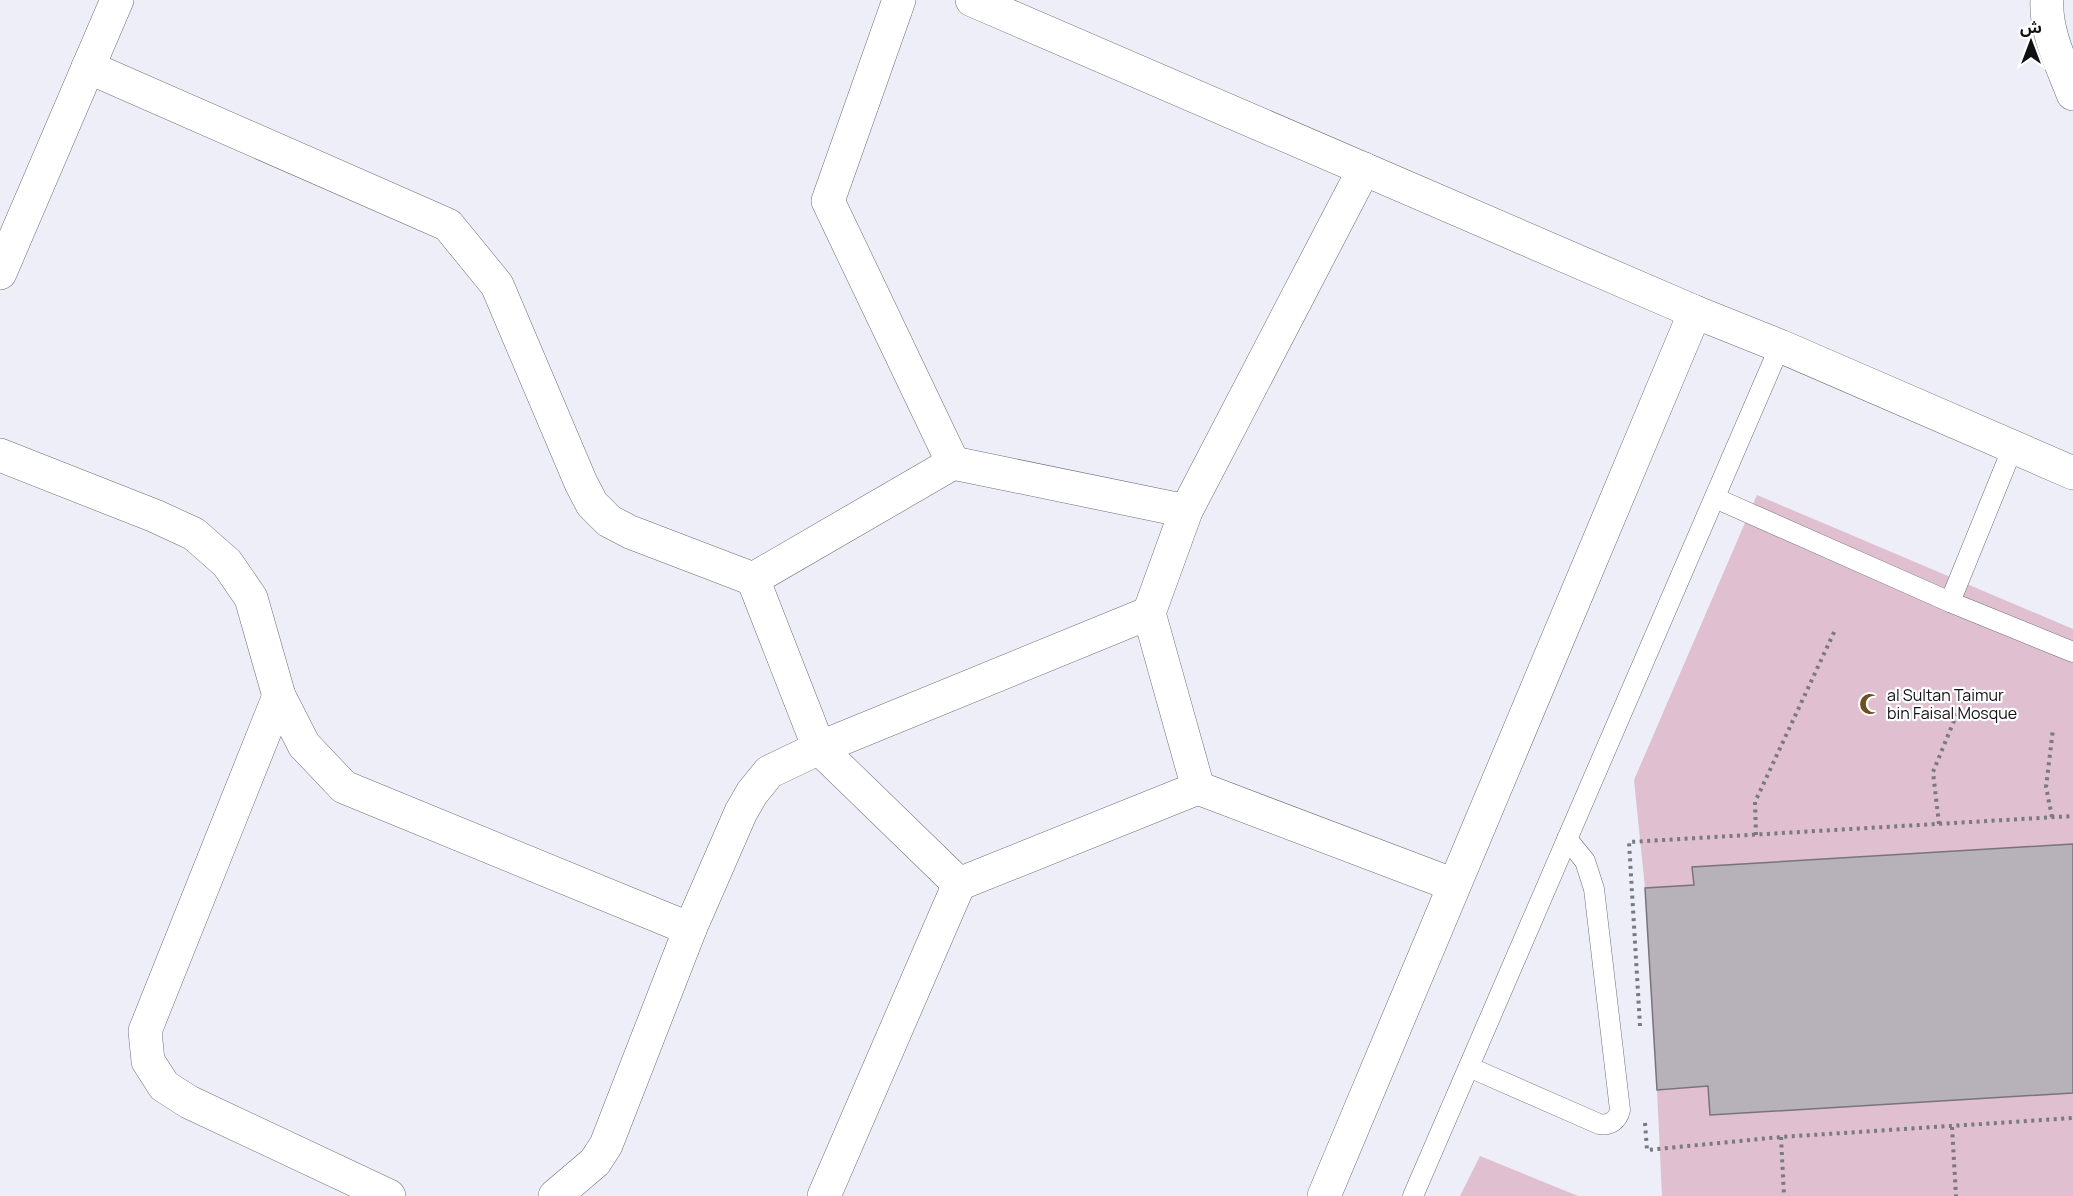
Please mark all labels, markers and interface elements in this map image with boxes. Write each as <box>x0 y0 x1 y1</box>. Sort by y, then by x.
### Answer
north arrow <box>2001 12 2061 72</box>
text: ش <box>2020 16 2042 38</box>
place label: al Sultan Taimur bin Faisal Mosque <box>1887 684 2017 724</box>
mosque icon: al Sultan Taimur bin Faisal Mosque <box>1858 692 1882 716</box>

